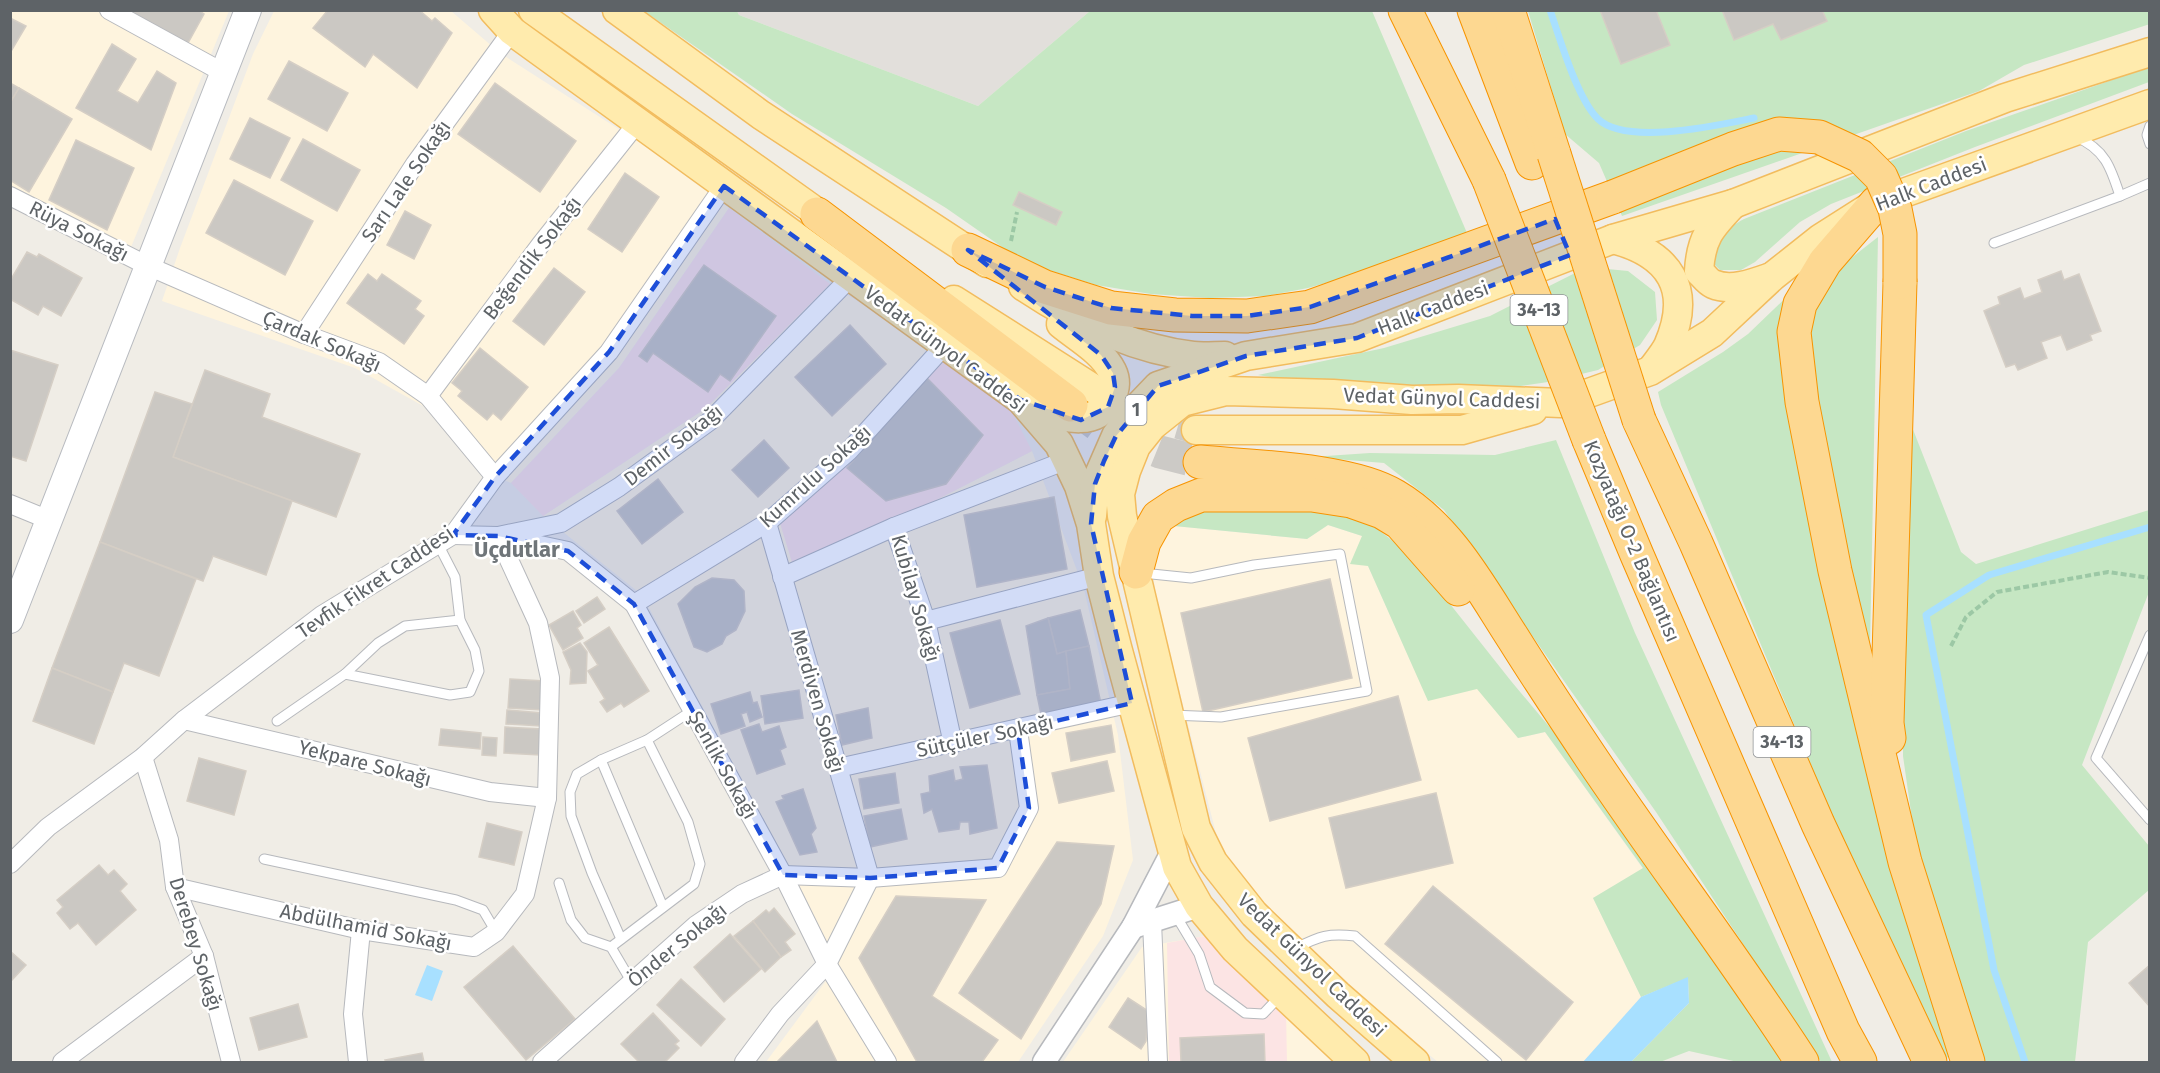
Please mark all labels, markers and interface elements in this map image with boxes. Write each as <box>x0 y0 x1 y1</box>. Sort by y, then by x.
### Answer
street label: Sarı Lale Sokağı <box>356 115 456 247</box>
street label: Halk Caddesi <box>1872 152 1990 216</box>
street label: Beğendik Sokağı <box>478 192 586 324</box>
street label: Rüya Sokağı <box>25 196 133 266</box>
street label: Halk Caddesi <box>1374 276 1492 340</box>
street label: Vedat Günyol Caddesi <box>860 280 1032 418</box>
road number: 34-13 <box>1510 295 1568 325</box>
street label: Çardak Sokağı <box>259 305 385 378</box>
street label: Vedat Günyol Caddesi <box>1343 383 1541 413</box>
road number: 1 <box>1126 395 1146 425</box>
street label: Demir Sokağı <box>619 399 727 491</box>
street label: Kumrulu Sokağı <box>754 420 876 532</box>
street label: Kozyatağı O-2 Bağlantısı <box>1579 437 1685 645</box>
street label: Tevfik Fikret Caddesi <box>292 521 458 643</box>
street label: Kubilay Sokağı <box>886 531 946 665</box>
district label: Üçdutlar <box>474 536 560 563</box>
street label: Merdiven Sokağı <box>786 627 850 775</box>
street label: Şenlik Sokağı <box>683 707 763 824</box>
street label: Sütçüler Sokağı <box>914 710 1056 763</box>
road number: 34-13 <box>1754 727 1810 757</box>
street label: Yekpare Sokağı <box>296 735 434 791</box>
street label: Derebey Sokağı <box>164 874 228 1014</box>
street label: Vedat Günyol Caddesi <box>1233 888 1391 1042</box>
street label: Önder Sokağı <box>623 898 731 992</box>
street label: Abdülhamid Sokağı <box>278 899 454 955</box>

